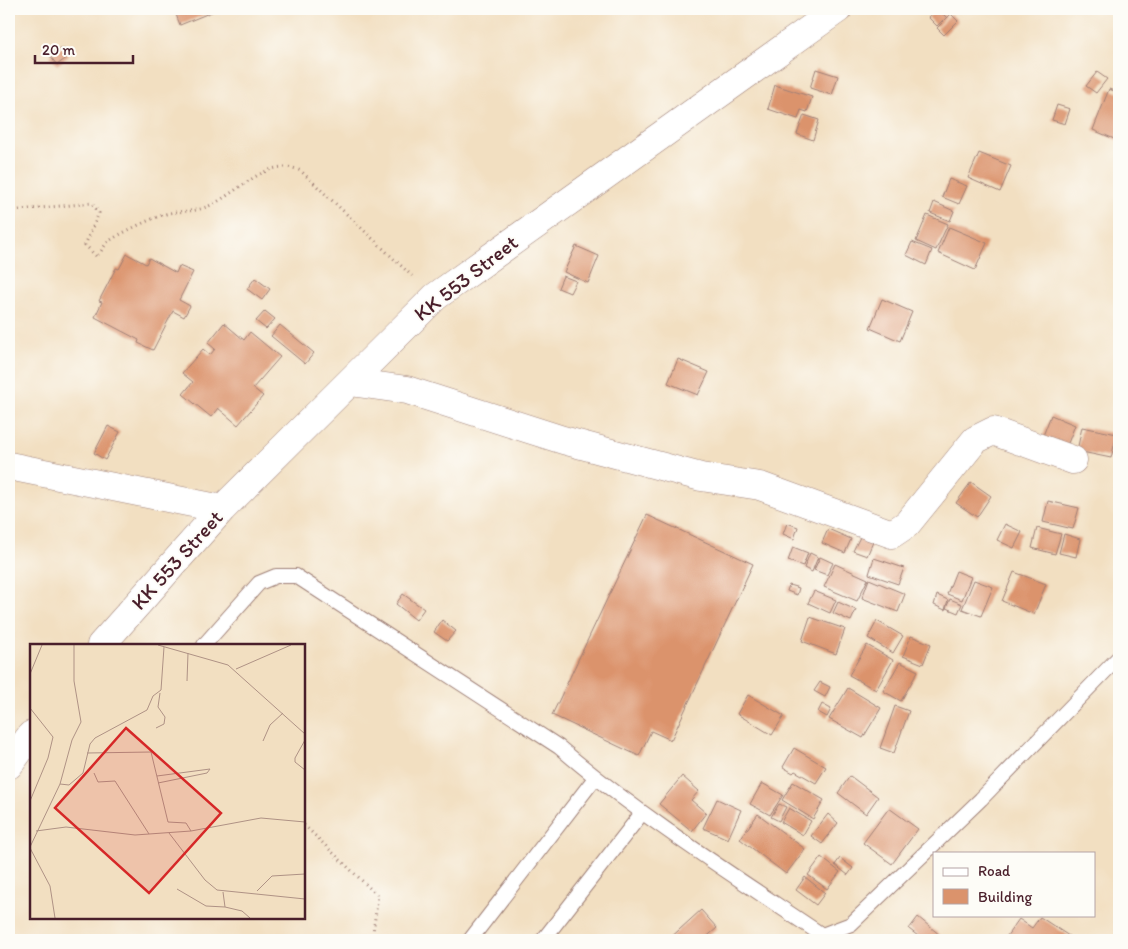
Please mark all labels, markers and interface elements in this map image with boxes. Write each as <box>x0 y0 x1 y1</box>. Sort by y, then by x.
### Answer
scale bar <box>35 32 132 64</box>
text: 20 m <box>42 41 76 59</box>
street label: KK 553 Street <box>409 229 523 326</box>
street label: KK 553 Street <box>126 505 228 614</box>
inset map <box>30 644 305 919</box>
legend <box>933 852 1096 916</box>
text: Road <box>978 862 1011 880</box>
text: Building <box>978 888 1032 906</box>

